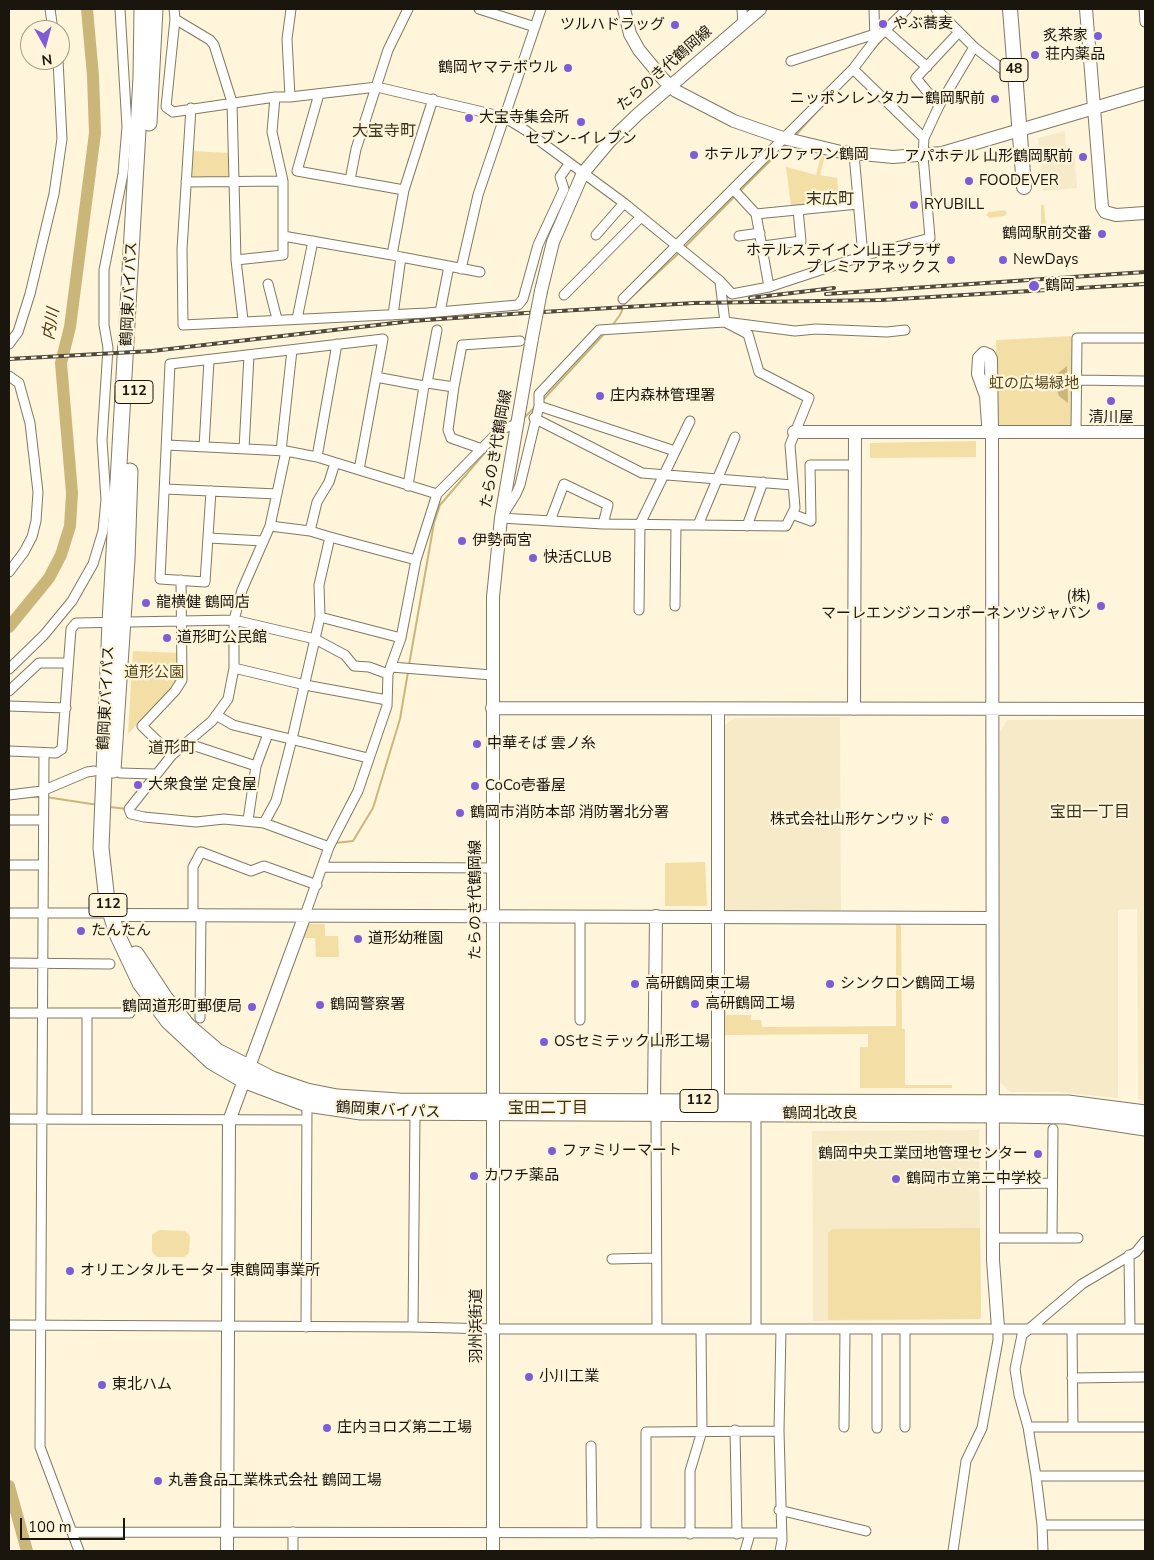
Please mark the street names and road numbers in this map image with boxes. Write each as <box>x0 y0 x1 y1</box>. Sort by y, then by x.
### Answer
street label: たらのき代鶴岡線 <box>614 23 716 115</box>
road number: 48 <box>1000 58 1028 82</box>
street label: 鶴岡東バイパス <box>118 241 142 347</box>
road number: 112 <box>115 381 153 404</box>
street label: たらのき代鶴岡線 <box>478 388 516 510</box>
street label: 鶴岡東バイパス <box>95 645 119 751</box>
street label: たらのき代鶴岡線 <box>467 840 485 960</box>
road number: 112 <box>89 894 127 916</box>
road number: 112 <box>680 1090 718 1112</box>
street label: 鶴岡東バイパス <box>335 1099 441 1123</box>
street label: 鶴岡北改良 <box>783 1105 857 1123</box>
street label: 羽州浜街道 <box>468 1289 486 1363</box>

